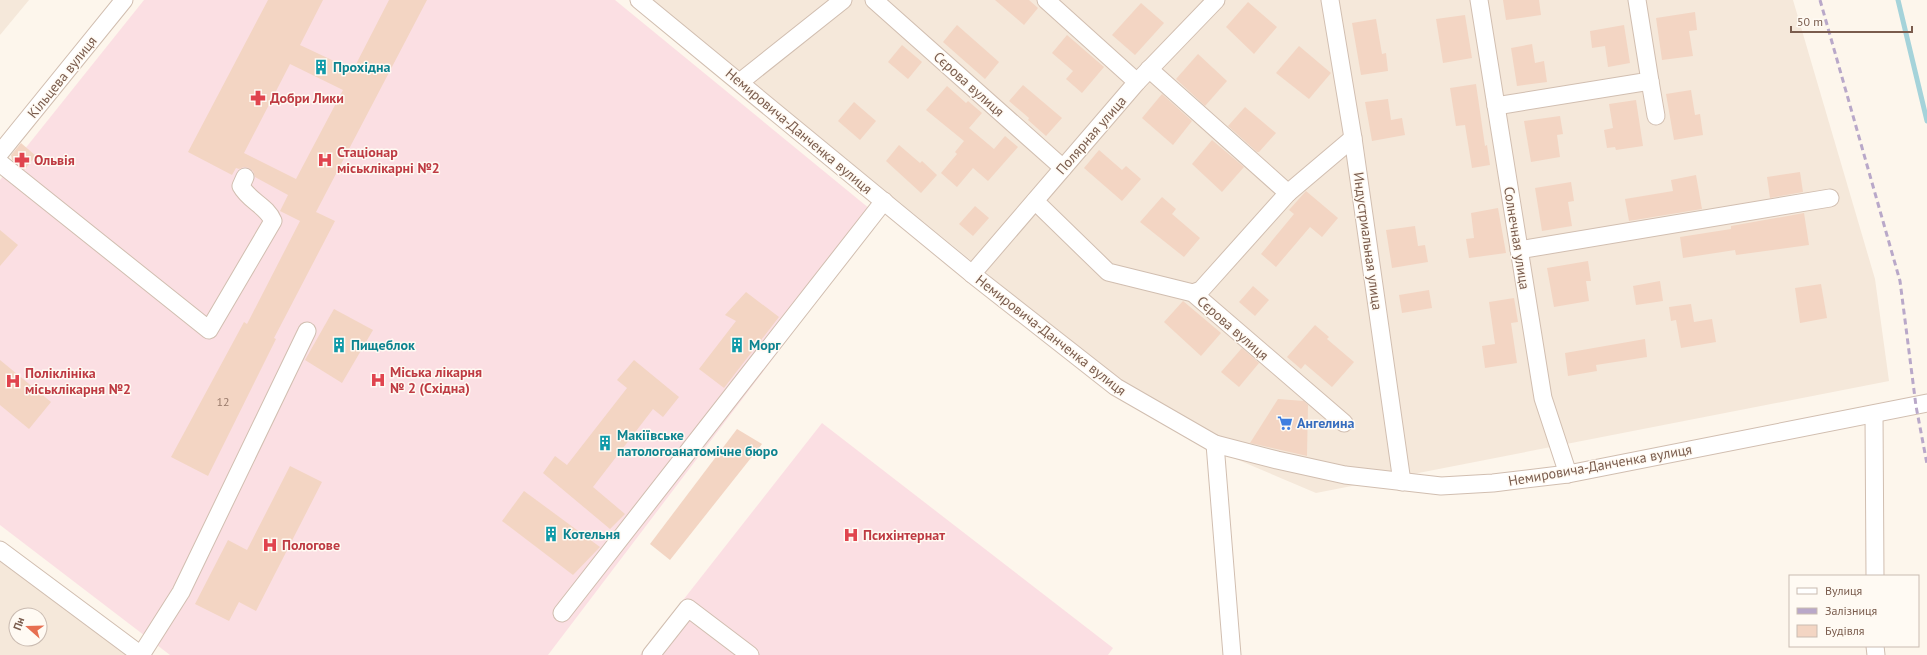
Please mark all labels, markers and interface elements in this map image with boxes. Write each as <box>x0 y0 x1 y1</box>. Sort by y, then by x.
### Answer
scale bar <box>1791 8 1912 34</box>
text: 50 m <box>1797 14 1823 29</box>
street label: Кільцева вулиця <box>23 32 101 122</box>
street label: Сєрова вулиця <box>930 47 1008 121</box>
building icon: Прохідна <box>312 58 330 76</box>
place label: Прохідна <box>333 58 390 76</box>
street label: Немировича-Данченка вулиця <box>722 64 876 198</box>
pharmacy icon: Добри Лики <box>249 89 267 107</box>
place label: Добри Лики <box>270 89 344 107</box>
street label: Полярная улица <box>1052 92 1130 178</box>
place label: Стаціонар міськлікарні №2 <box>337 143 440 177</box>
pharmacy icon: Ольвія <box>13 151 31 169</box>
place label: Ольвія <box>34 151 75 169</box>
hospital icon: Стаціонар міськлікарні №2 <box>316 151 334 169</box>
street label: Индустриальная улица <box>1349 171 1387 311</box>
street label: Солнечная улица <box>1500 185 1534 291</box>
street label: Немировича-Данченка вулиця <box>972 271 1130 399</box>
street label: Сєрова вулиця <box>1193 292 1273 364</box>
building icon: Пищеблок <box>330 336 348 354</box>
place label: Пищеблок <box>351 336 415 354</box>
building icon: Морг <box>728 336 746 354</box>
place label: Морг <box>749 336 781 354</box>
place label: Міська лікарня № 2 (Східна) <box>390 363 482 397</box>
place label: Поліклініка міськлікарня №2 <box>25 364 131 398</box>
hospital icon: Міська лікарня № 2 (Східна) <box>369 371 387 389</box>
hospital icon: Поліклініка міськлікарня №2 <box>4 372 22 390</box>
house number: 12 <box>216 394 230 409</box>
supermarket icon: Ангелина <box>1276 414 1294 432</box>
place label: Ангелина <box>1297 414 1354 432</box>
place label: Макіївське патологоанатомічне бюро <box>617 426 778 460</box>
building icon: Макіївське патологоанатомічне бюро <box>596 434 614 452</box>
street label: Немировича-Данченка вулиця <box>1507 440 1693 490</box>
building icon: Котельня <box>542 525 560 543</box>
place label: Котельня <box>563 525 620 543</box>
hospital icon: Психінтернат <box>842 526 860 544</box>
place label: Психінтернат <box>863 526 945 544</box>
hospital icon: Пологове <box>261 536 279 554</box>
place label: Пологове <box>282 536 340 554</box>
legend <box>1789 575 1919 647</box>
text: Вулиця <box>1825 583 1862 598</box>
text: Залізниця <box>1825 603 1877 618</box>
north arrow <box>8 607 48 647</box>
text: Пн <box>10 615 27 632</box>
text: Будівля <box>1825 623 1864 638</box>

